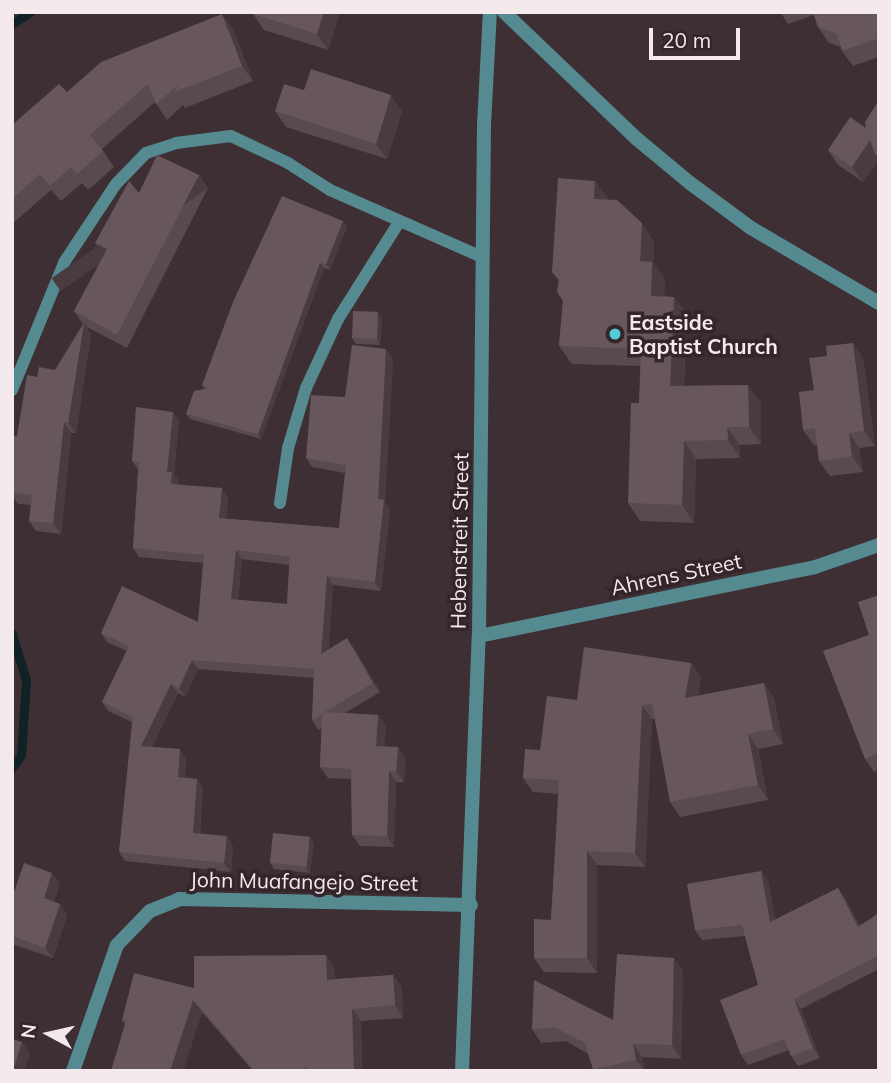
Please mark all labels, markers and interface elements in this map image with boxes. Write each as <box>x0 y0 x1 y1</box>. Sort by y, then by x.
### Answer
scale bar <box>653 14 744 58</box>
text: 20 m <box>662 27 711 53</box>
place label: Eastside Baptist Church <box>629 309 778 359</box>
marker: Eastside Baptist Church <box>607 326 623 342</box>
street label: Hebenstreit Street <box>445 453 473 629</box>
street label: Ahrens Street <box>608 548 744 600</box>
street label: John Muafangejo Street <box>190 866 418 896</box>
north arrow <box>14 999 84 1069</box>
text: N <box>15 1022 41 1040</box>

